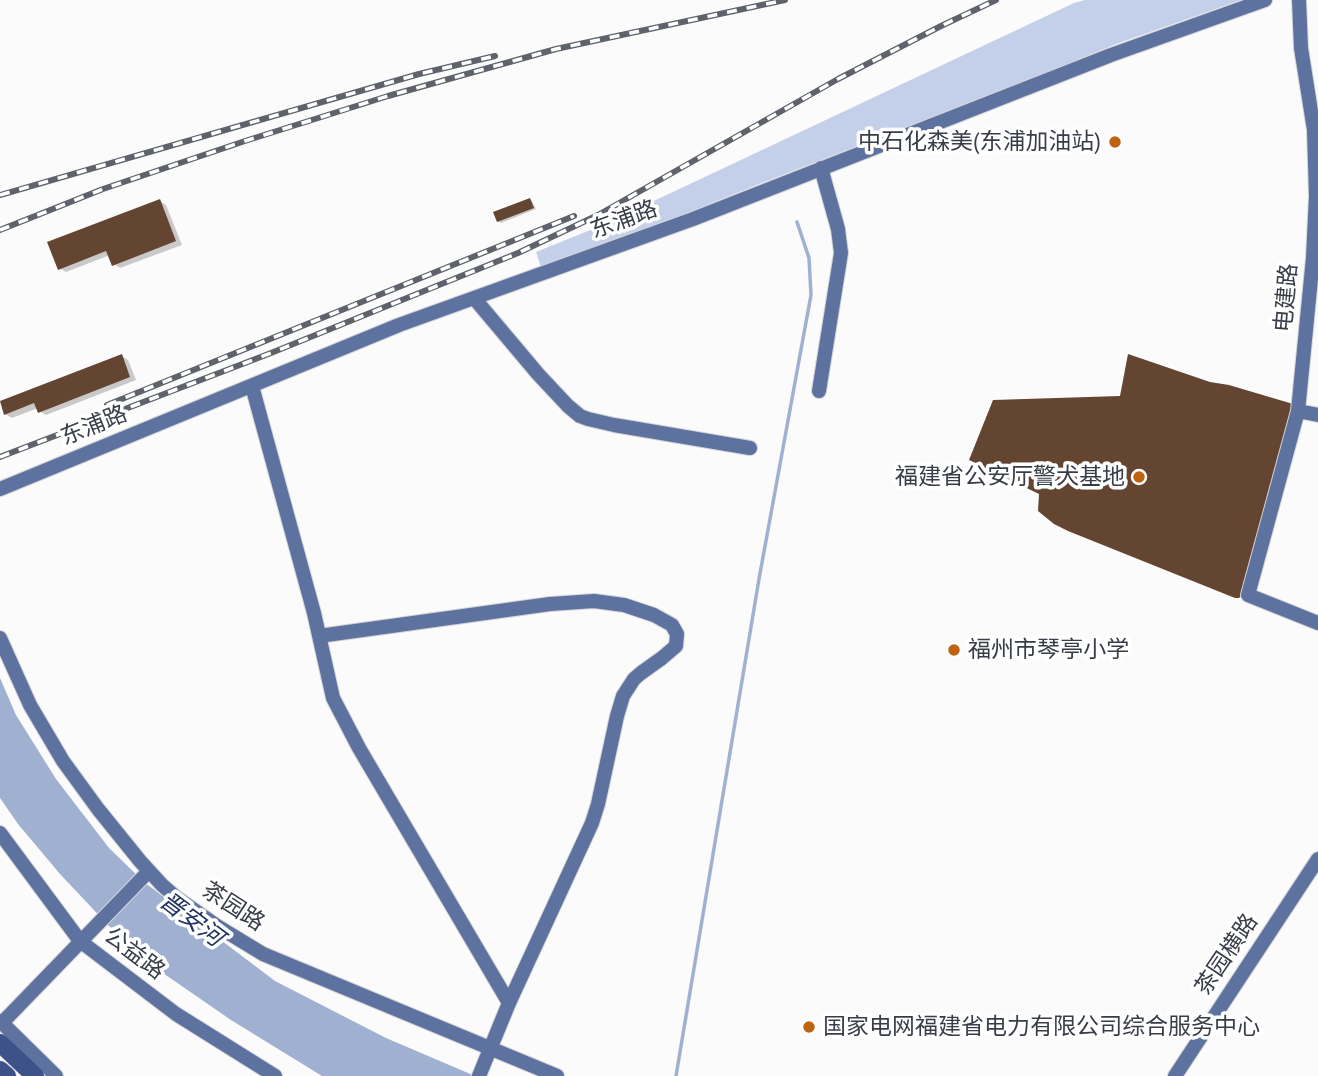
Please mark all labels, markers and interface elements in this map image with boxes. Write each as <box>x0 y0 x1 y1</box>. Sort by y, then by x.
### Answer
place label: 中石化森美(东浦加油站) <box>858 128 1101 156</box>
marker: 中石化森美(东浦加油站) <box>1107 134 1123 150</box>
street label: 东浦路 <box>587 195 661 245</box>
street label: 电建路 <box>1270 262 1304 334</box>
street label: 东浦路 <box>57 400 131 452</box>
place label: 福建省公安厅警犬基地 <box>895 463 1125 491</box>
marker: 福建省公安厅警犬基地 <box>1131 469 1147 485</box>
place label: 福州市琴亭小学 <box>968 636 1129 664</box>
marker: 福州市琴亭小学 <box>946 642 962 658</box>
street label: 茶园路 <box>197 877 269 937</box>
water label: 晋安河 <box>154 887 228 953</box>
street label: 茶园横路 <box>1190 909 1264 1001</box>
street label: 公益路 <box>98 922 170 986</box>
place label: 国家电网福建省电力有限公司综合服务中心 <box>823 1013 1260 1041</box>
marker: 国家电网福建省电力有限公司综合服务中心 <box>801 1019 817 1035</box>

